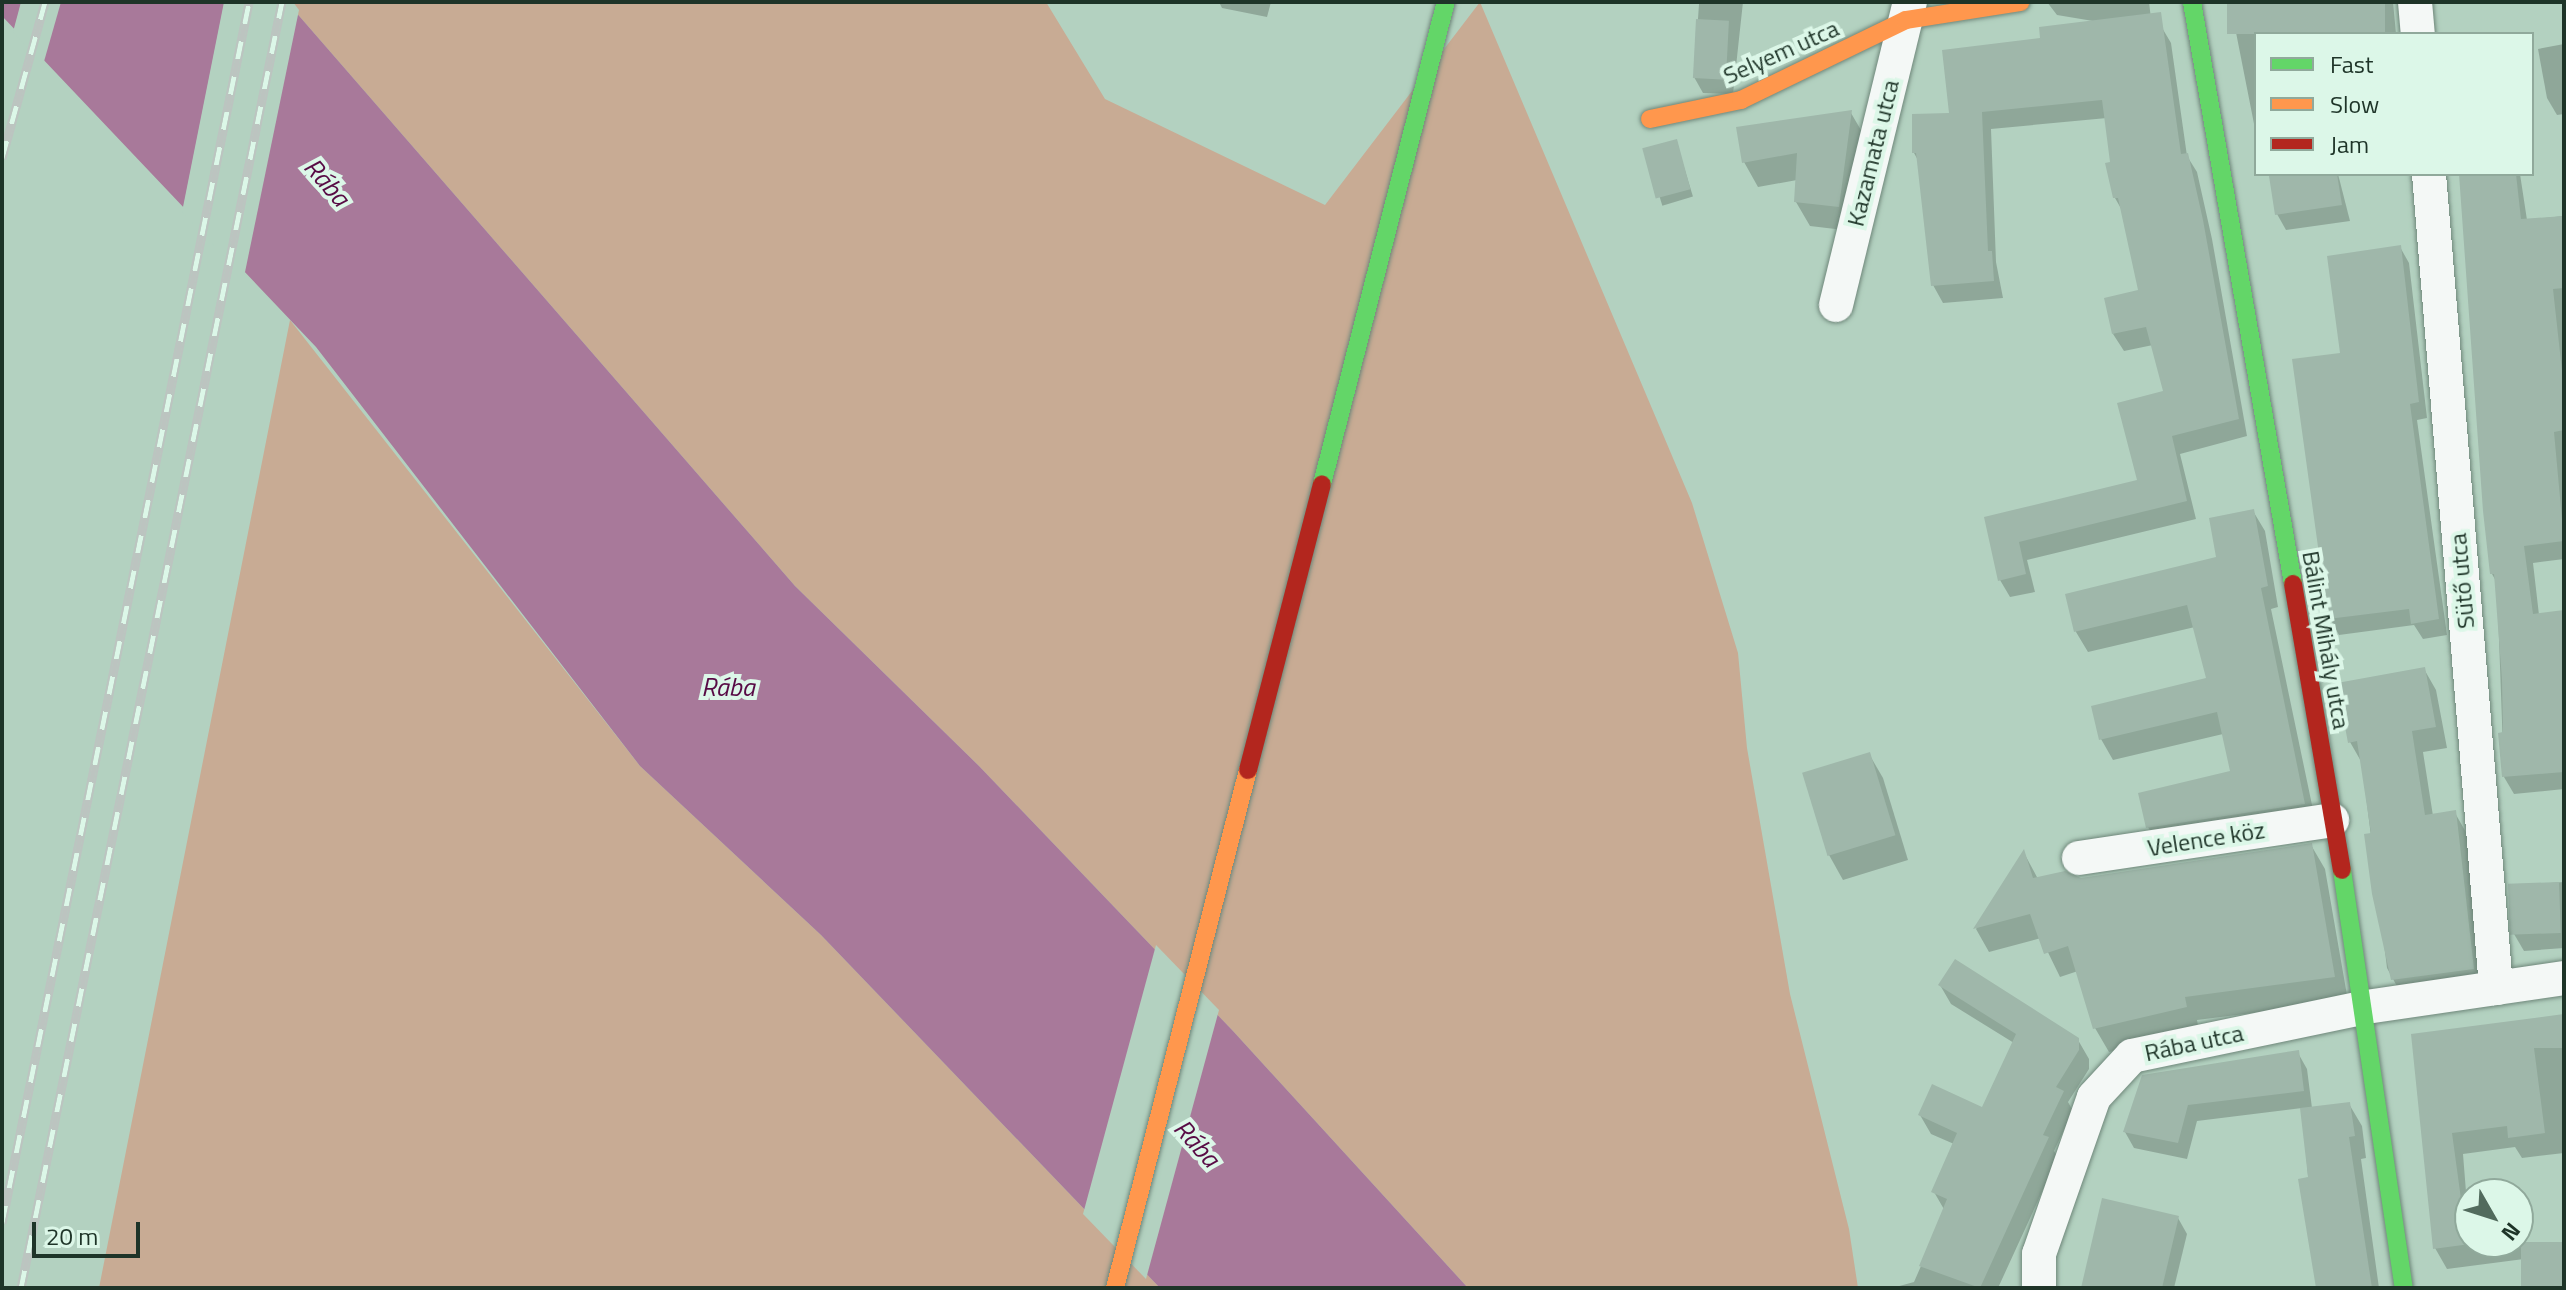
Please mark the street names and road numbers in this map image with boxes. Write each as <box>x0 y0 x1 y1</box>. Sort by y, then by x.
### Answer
street label: Selyem utca <box>1719 14 1843 90</box>
street label: Kazamata utca <box>1841 77 1905 229</box>
street label: Sütő utca <box>2443 532 2481 630</box>
street label: Bálint Mihály utca <box>2296 549 2356 731</box>
street label: Velence köz <box>2145 816 2267 862</box>
street label: Rába utca <box>2142 1018 2246 1068</box>

